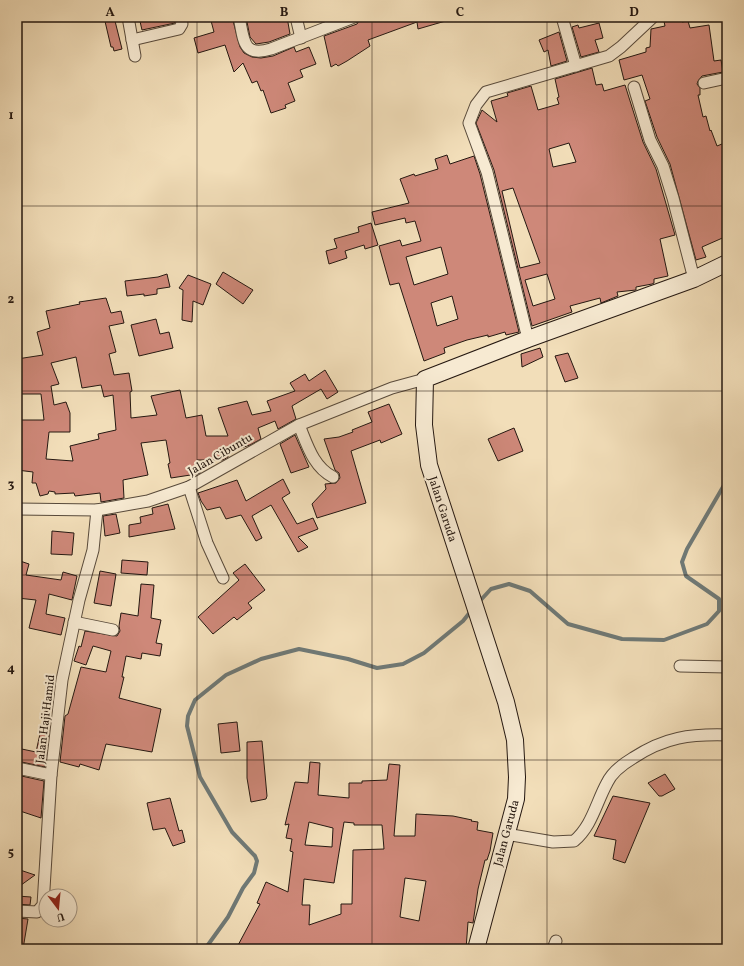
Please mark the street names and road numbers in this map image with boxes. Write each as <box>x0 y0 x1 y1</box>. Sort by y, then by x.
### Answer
street label: Jalan Cibuntu <box>185 430 256 480</box>
street label: Jalan Garuda <box>424 474 460 544</box>
street label: Jalan Haji Hamid <box>33 674 59 765</box>
street label: Jalan Garuda <box>490 798 524 868</box>

